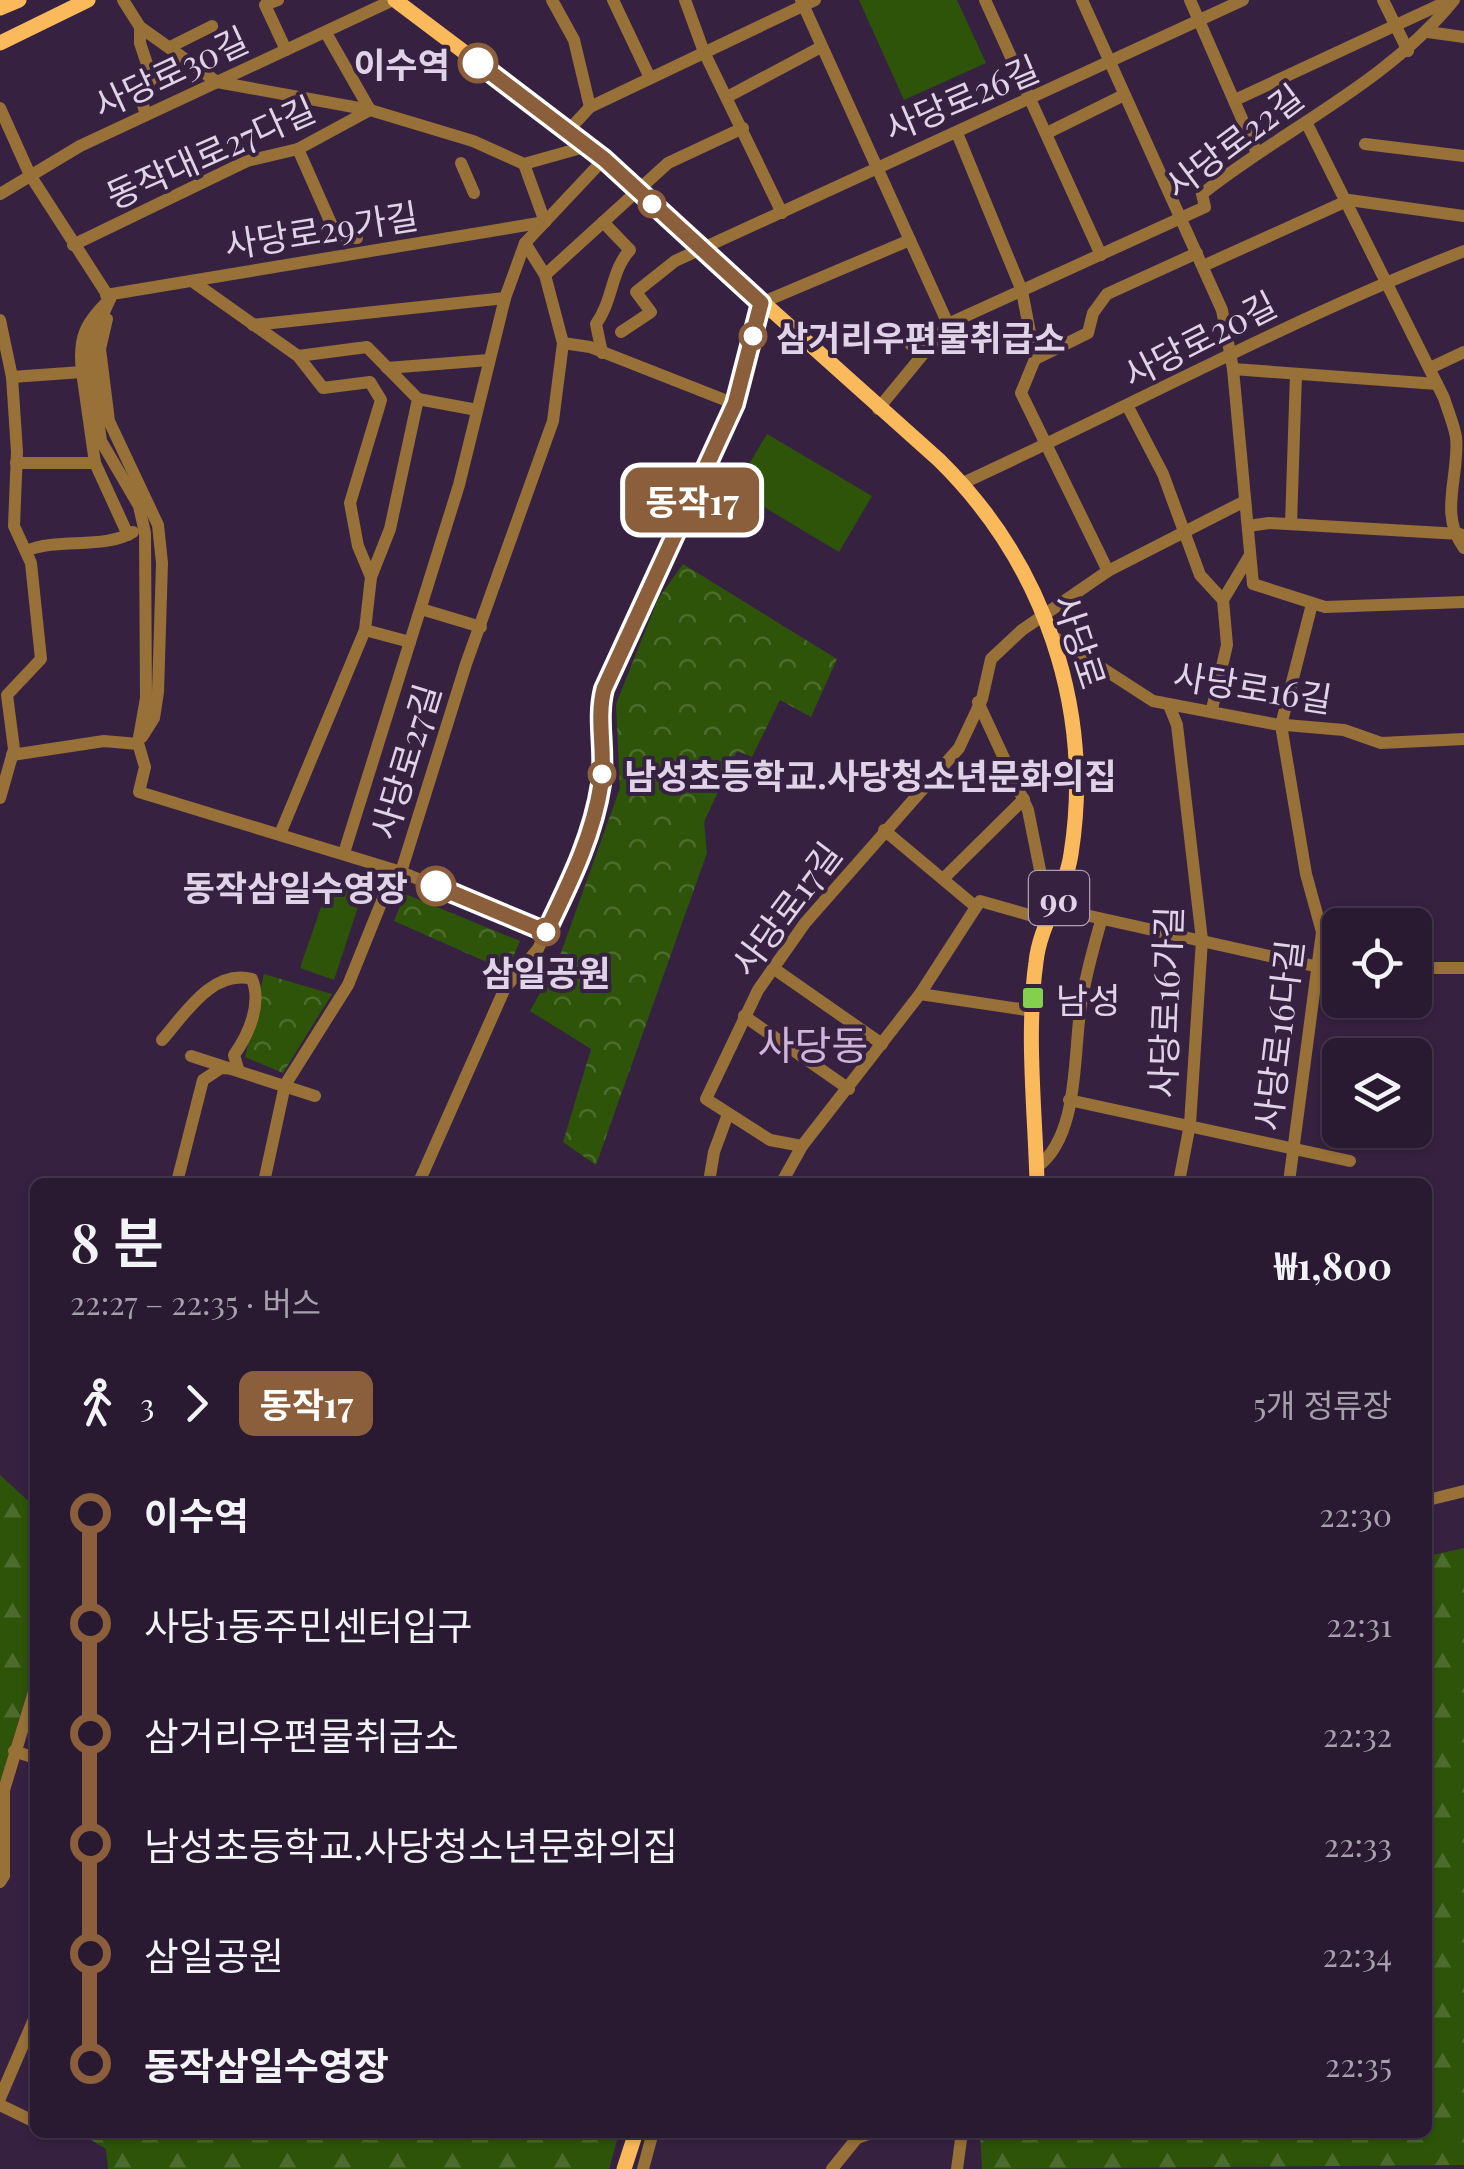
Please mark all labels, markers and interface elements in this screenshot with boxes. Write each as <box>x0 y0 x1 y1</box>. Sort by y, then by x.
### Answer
street label: 사당로30길 <box>85 15 255 127</box>
place label: 이수역 <box>353 40 450 87</box>
street label: 사당로26길 <box>876 43 1046 151</box>
marker: 이수역 <box>459 44 497 82</box>
street label: 사당로22길 <box>1154 72 1312 208</box>
street label: 동작대로27다길 <box>98 84 322 218</box>
street label: 사당로29가길 <box>221 190 421 268</box>
unlabelled marker <box>639 191 665 217</box>
street label: 사당로20길 <box>1114 279 1284 397</box>
place label: 삼거리우편물취급소 <box>776 313 1066 360</box>
marker: 삼거리우편물취급소 <box>740 323 766 349</box>
line badge: 동작17 <box>622 468 762 532</box>
text: 동작17 <box>645 477 739 524</box>
street label: 사당로 <box>1044 588 1118 694</box>
street label: 사당로16길 <box>1170 650 1336 722</box>
street label: 사당로27길 <box>358 678 450 844</box>
place label: 남성초등학교.사당청소년문화의집 <box>624 751 1116 798</box>
marker: 남성초등학교.사당청소년문화의집 <box>589 761 615 787</box>
street label: 사당로17길 <box>719 832 851 984</box>
place label: 동작삼일수영장 <box>183 863 408 910</box>
marker: 동작삼일수영장 <box>417 867 455 905</box>
road number: 90 <box>1029 871 1089 925</box>
street label: 사당로16가길 <box>1137 905 1191 1099</box>
map controls <box>1322 908 1432 1148</box>
button: locate <box>1322 908 1432 1018</box>
marker: 삼일공원 <box>533 919 559 945</box>
street label: 사당로16다길 <box>1242 937 1312 1133</box>
place label: 삼일공원 <box>482 948 610 995</box>
place label: 남성 <box>1056 975 1120 1022</box>
marker: 남성 <box>1020 985 1046 1011</box>
district label: 사당동 <box>758 1017 868 1070</box>
button: layers <box>1322 1038 1432 1148</box>
text: 8 분 <box>70 1203 164 1277</box>
text: ₩1,800 <box>1274 1239 1392 1290</box>
text: 22:27 – 22:35 · 버스 <box>70 1280 321 1323</box>
icon: walk <box>70 1376 125 1431</box>
icon: forward <box>169 1376 224 1431</box>
text: 동작17 <box>259 1380 353 1427</box>
text: 3 <box>140 1382 154 1425</box>
text: 5개 정류장 <box>1253 1382 1392 1425</box>
text: 이수역 <box>144 1489 249 1540</box>
text: 22:30 <box>1319 1492 1392 1535</box>
text: 사당1동주민센터입구 <box>144 1599 473 1650</box>
text: 22:31 <box>1327 1602 1392 1645</box>
text: 삼거리우편물취급소 <box>144 1709 459 1760</box>
text: 22:32 <box>1323 1712 1392 1755</box>
text: 남성초등학교.사당청소년문화의집 <box>144 1819 678 1870</box>
text: 22:33 <box>1324 1822 1392 1865</box>
text: 삼일공원 <box>144 1929 284 1980</box>
text: 22:34 <box>1323 1932 1392 1975</box>
text: 동작삼일수영장 <box>144 2039 389 2090</box>
text: 22:35 <box>1325 2042 1392 2085</box>

